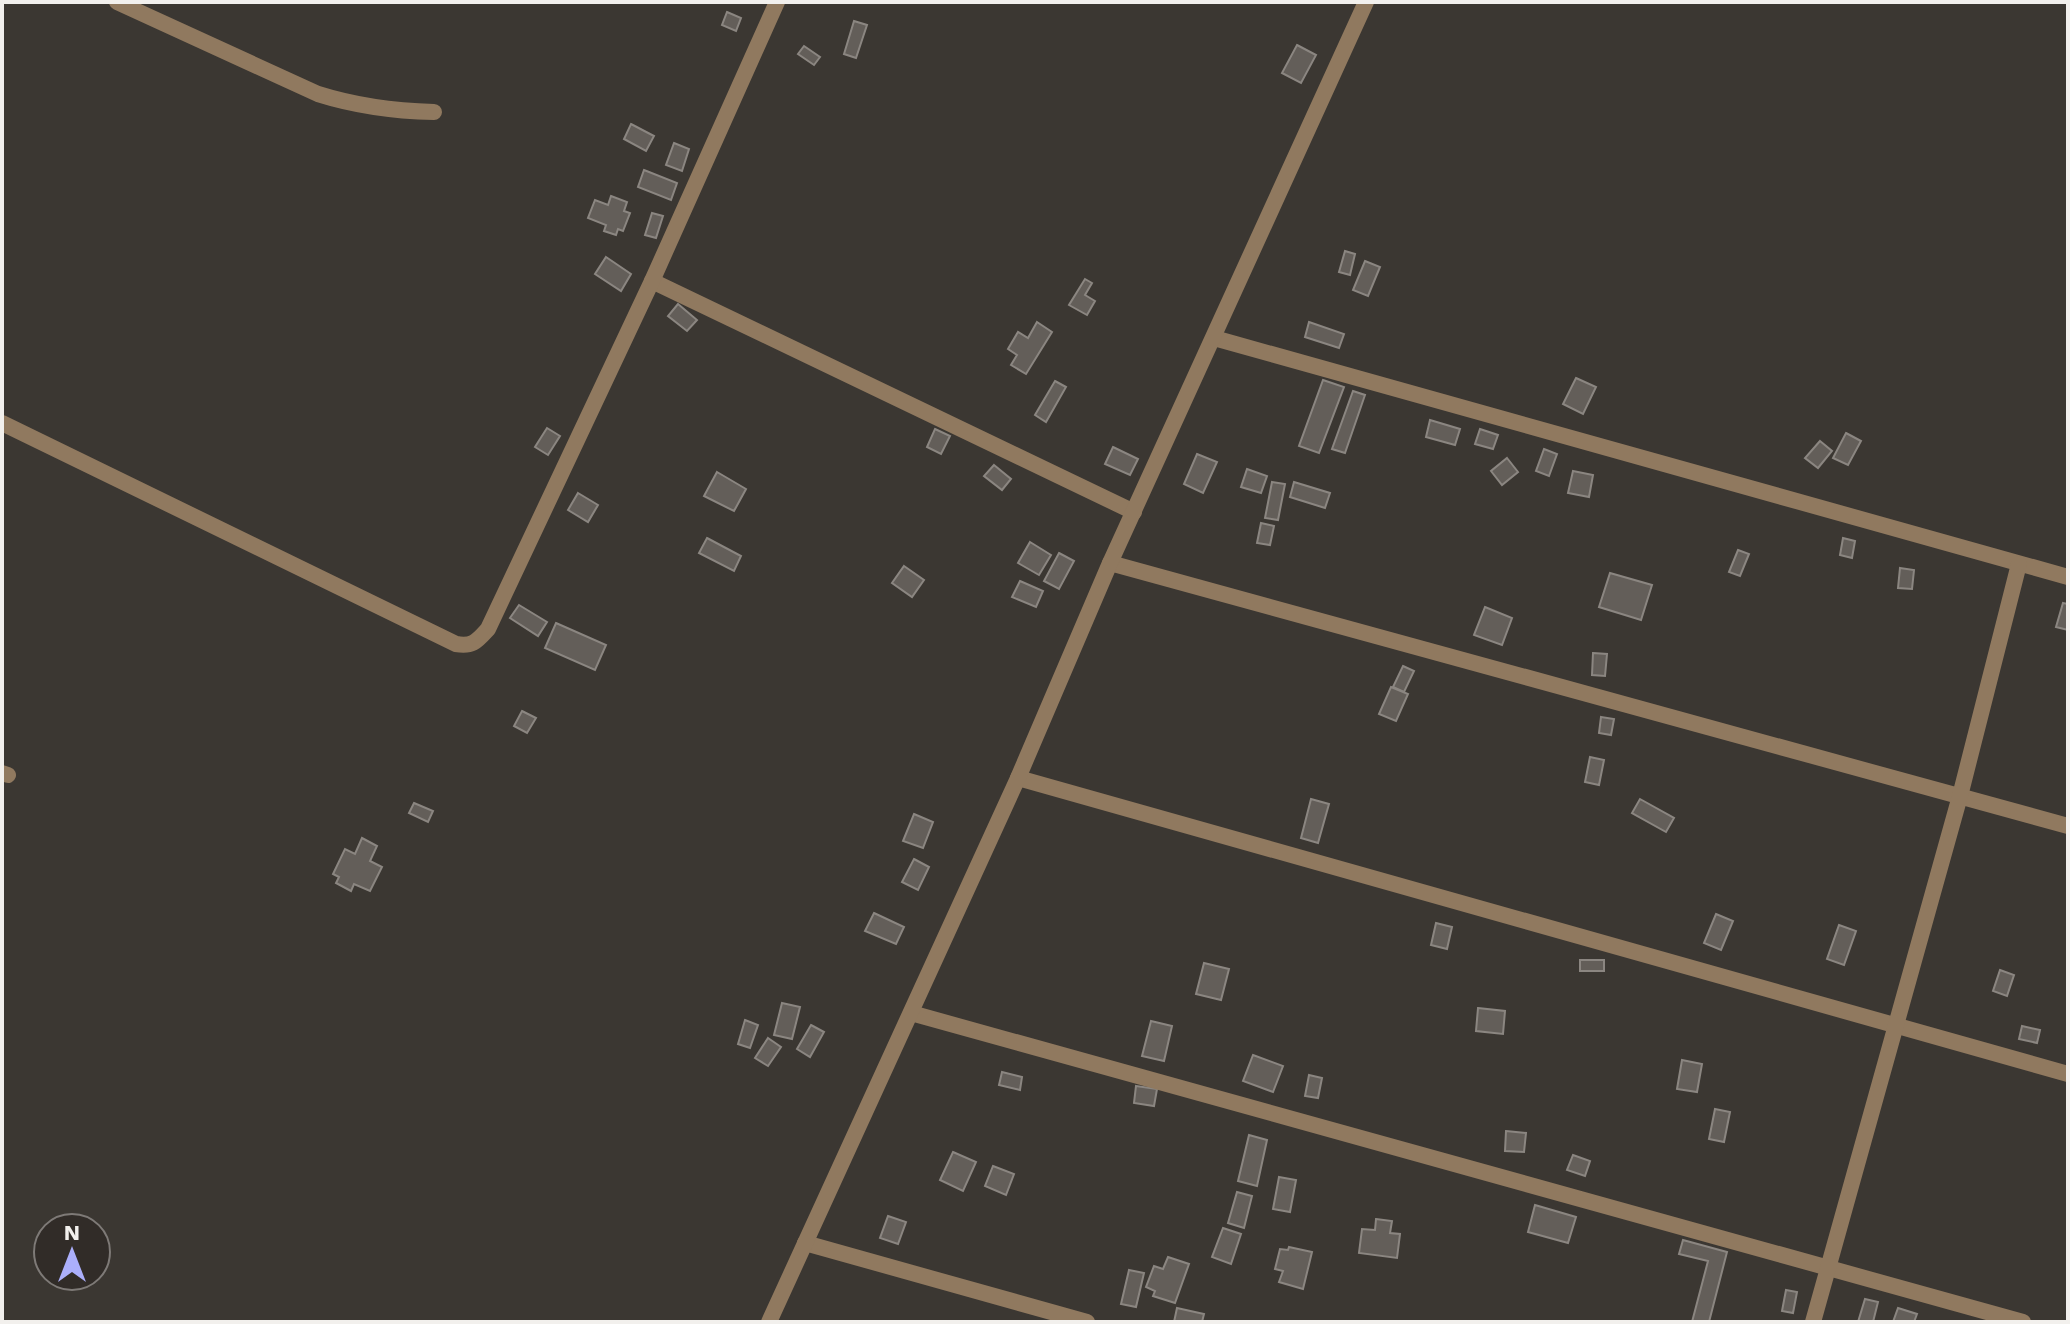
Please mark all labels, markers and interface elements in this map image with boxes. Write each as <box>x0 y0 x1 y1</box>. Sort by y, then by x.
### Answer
north arrow <box>32 1212 112 1292</box>
text: N <box>64 1220 80 1245</box>

